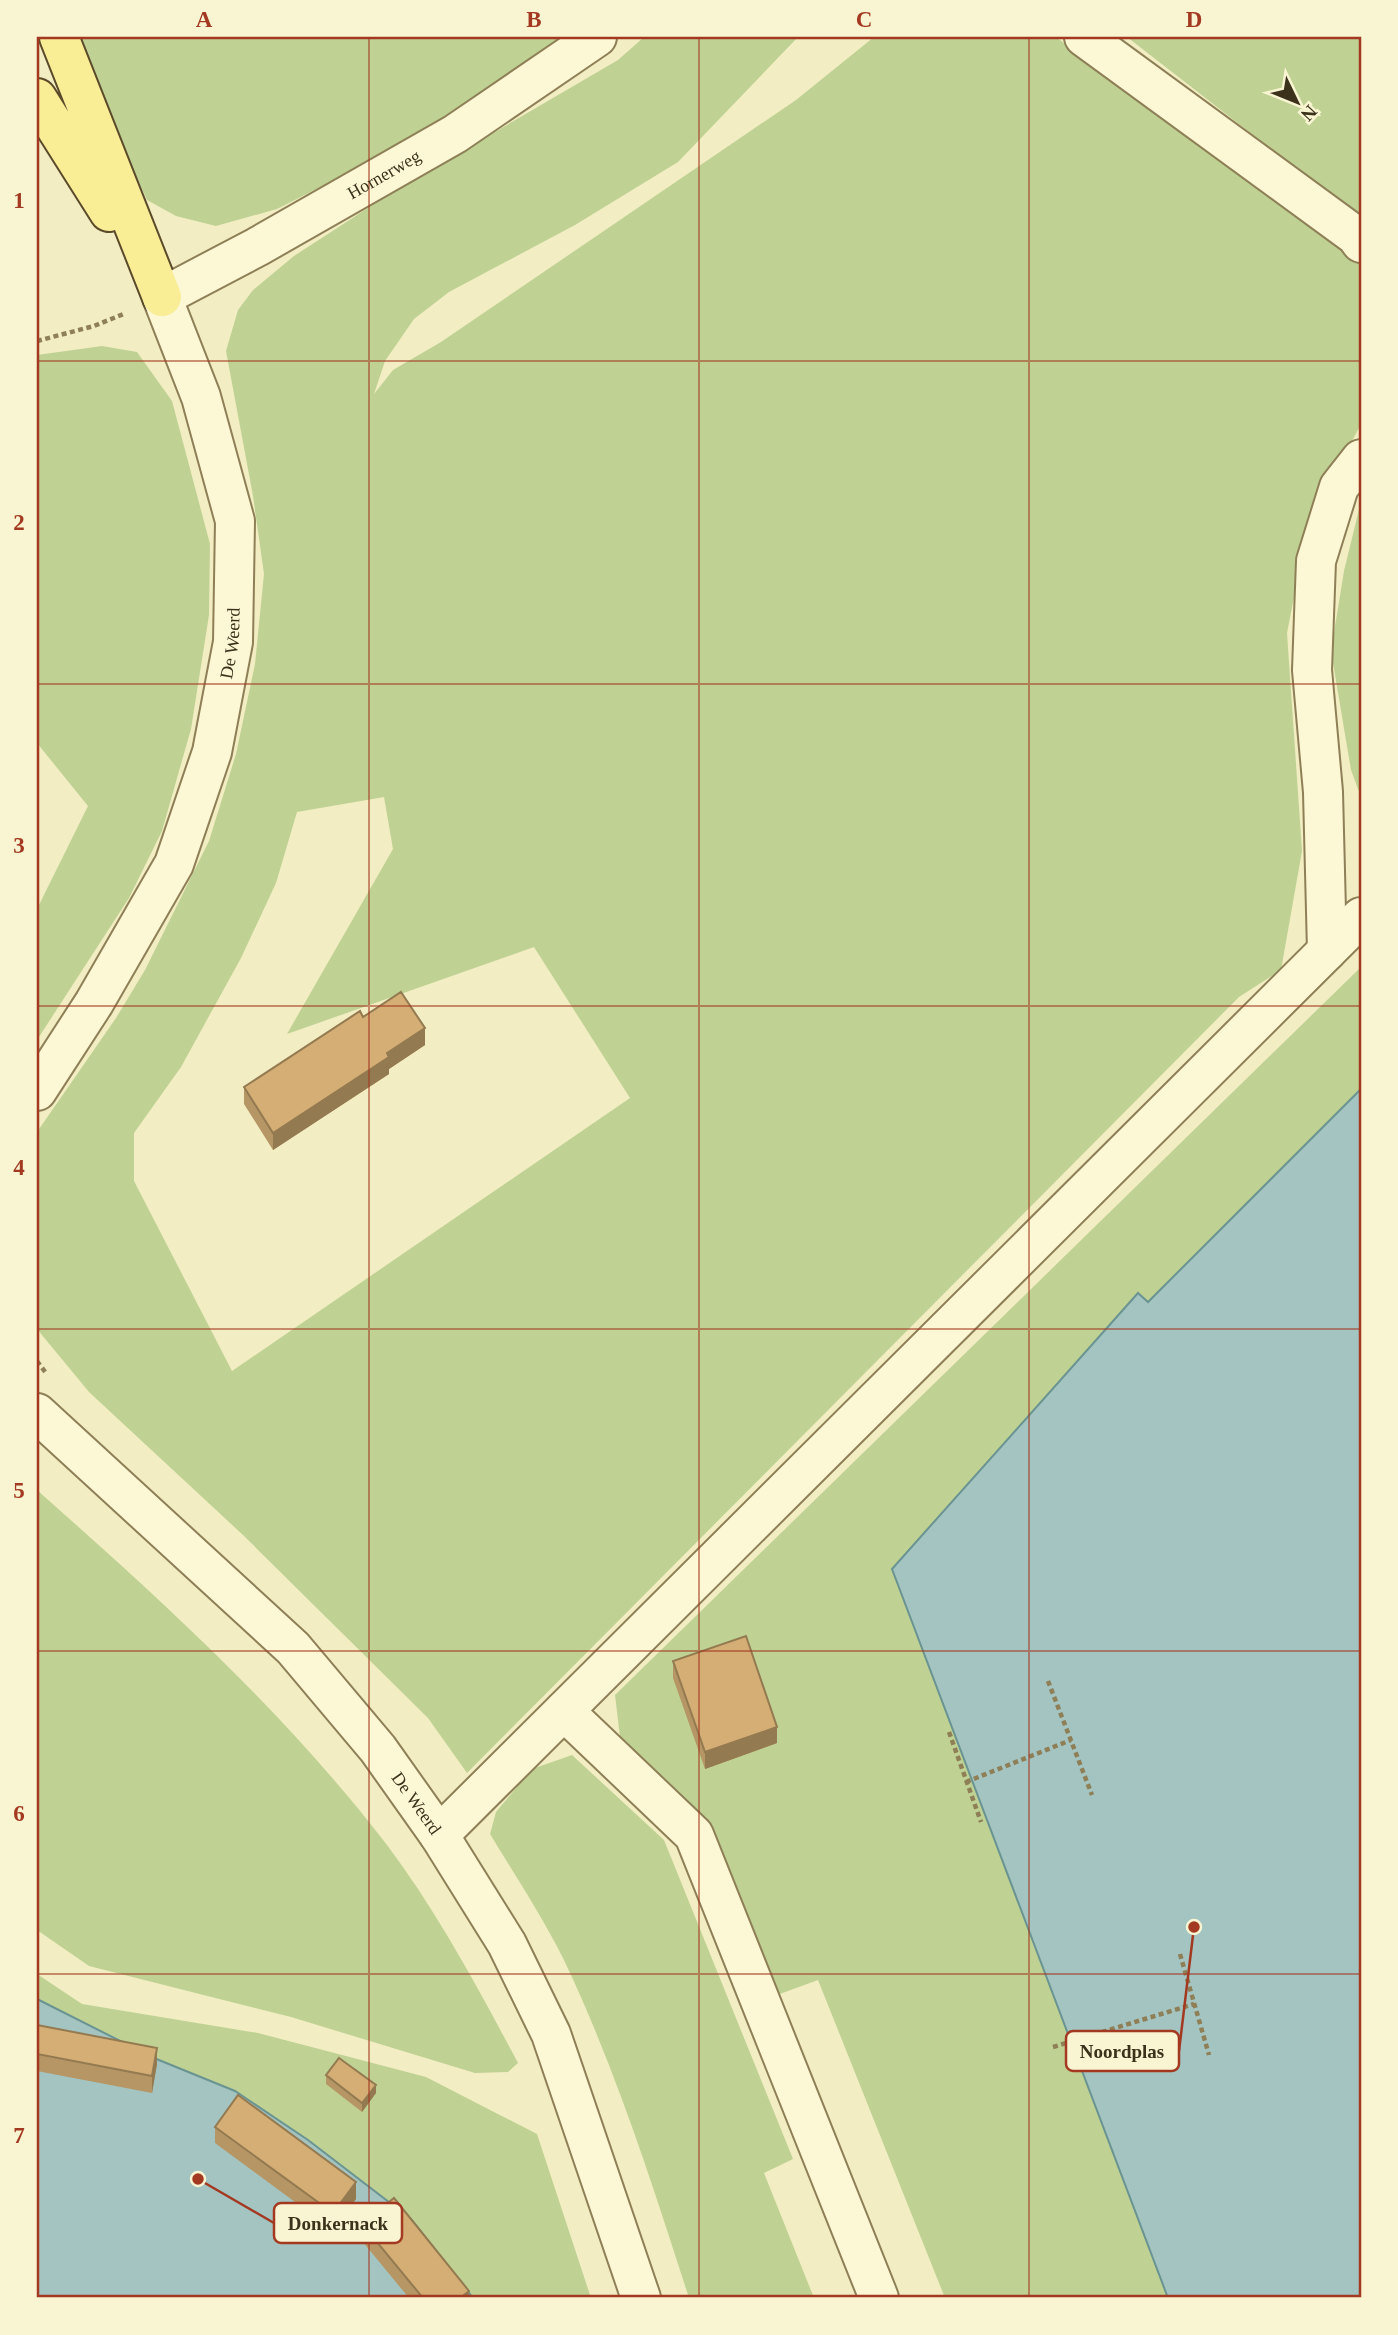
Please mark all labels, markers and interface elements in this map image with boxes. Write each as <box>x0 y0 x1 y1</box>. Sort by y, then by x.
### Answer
text: A <box>196 7 213 32</box>
text: B <box>526 7 542 32</box>
text: C <box>856 7 872 32</box>
text: D <box>1186 7 1202 32</box>
north arrow <box>1262 66 1332 136</box>
text: N <box>1297 101 1321 126</box>
street label: Hornerweg <box>344 146 424 203</box>
text: 1 <box>13 188 25 213</box>
text: 2 <box>13 510 25 535</box>
street label: De Weerd <box>216 607 244 681</box>
text: 3 <box>13 833 25 858</box>
text: 4 <box>13 1155 25 1180</box>
text: 5 <box>13 1478 25 1503</box>
street label: De Weerd <box>388 1768 445 1838</box>
text: 6 <box>13 1801 25 1826</box>
callout: Noordplas <box>1066 2031 1179 2071</box>
text: Noordplas <box>1080 2041 1164 2062</box>
text: 7 <box>13 2123 25 2148</box>
callout: Donkernack <box>274 2203 402 2243</box>
text: Donkernack <box>288 2213 389 2234</box>

